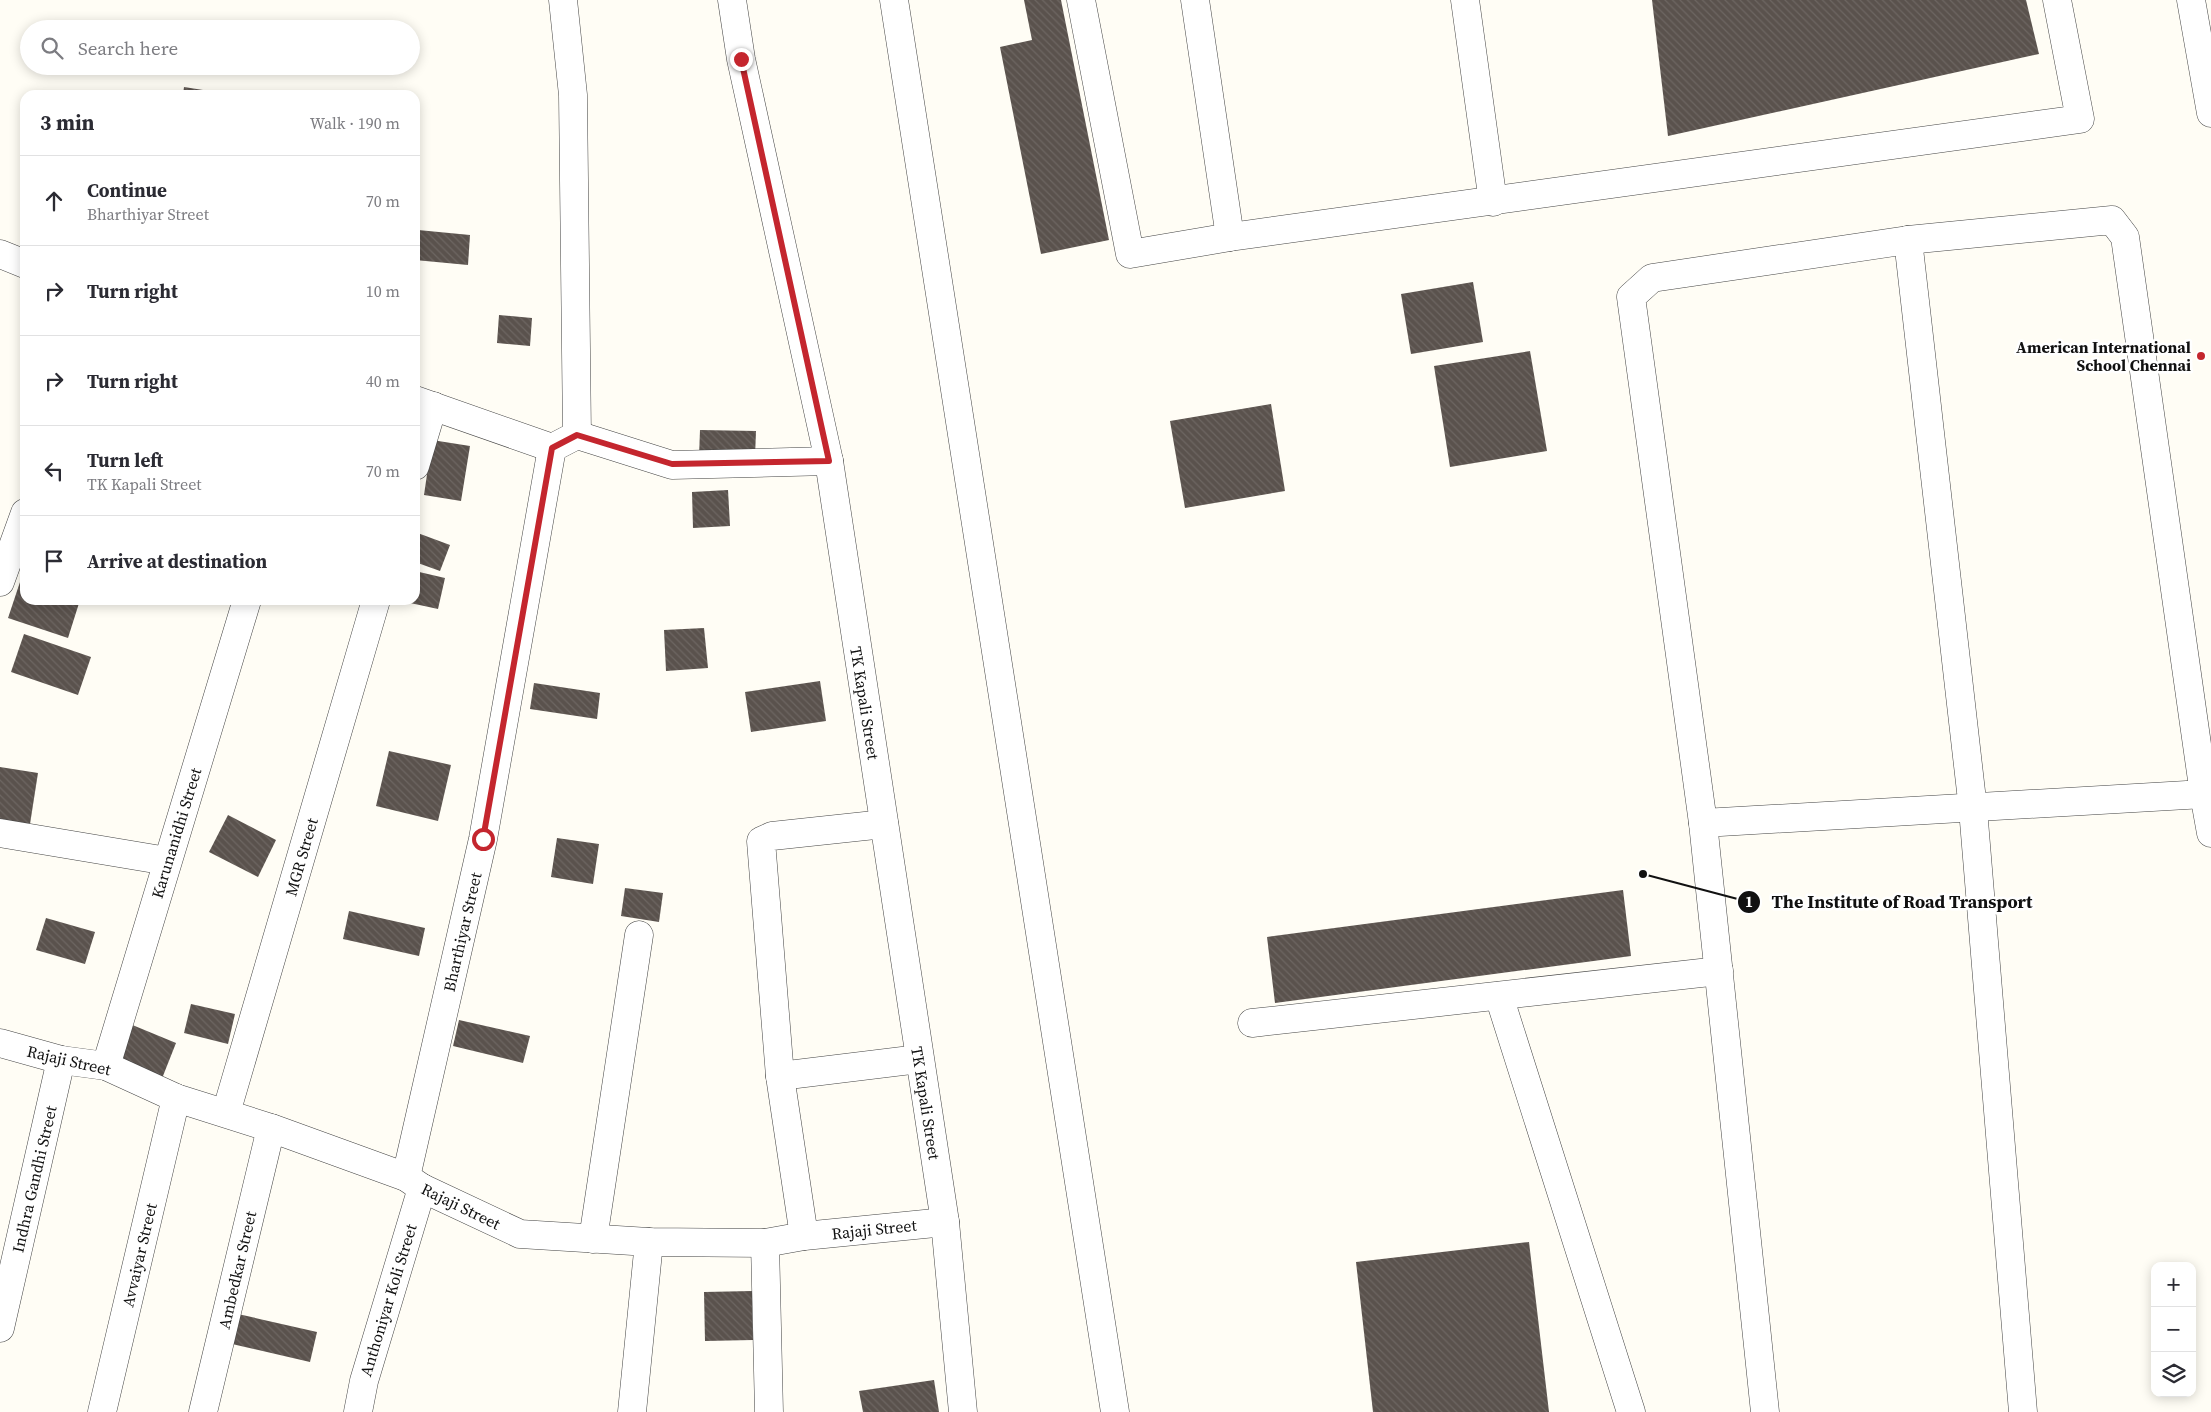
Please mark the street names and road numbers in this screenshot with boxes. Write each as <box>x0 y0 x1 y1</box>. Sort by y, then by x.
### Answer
street label: TK Kapali Street <box>845 645 885 762</box>
street label: Karunanidhi Street <box>146 764 207 901</box>
street label: MGR Street <box>279 815 323 899</box>
street label: Bharthiyar Street <box>438 869 487 994</box>
street label: Rajaji Street <box>25 1040 114 1081</box>
street label: TK Kapali Street <box>906 1045 946 1162</box>
street label: Indhra Gandhi Street <box>6 1103 62 1255</box>
street label: Rajaji Street <box>418 1177 505 1235</box>
street label: Avvaiyar Street <box>116 1200 162 1309</box>
street label: Ambedkar Street <box>213 1208 261 1331</box>
street label: Rajaji Street <box>830 1214 918 1244</box>
street label: Anthoniyar Koli Street <box>354 1220 422 1379</box>

